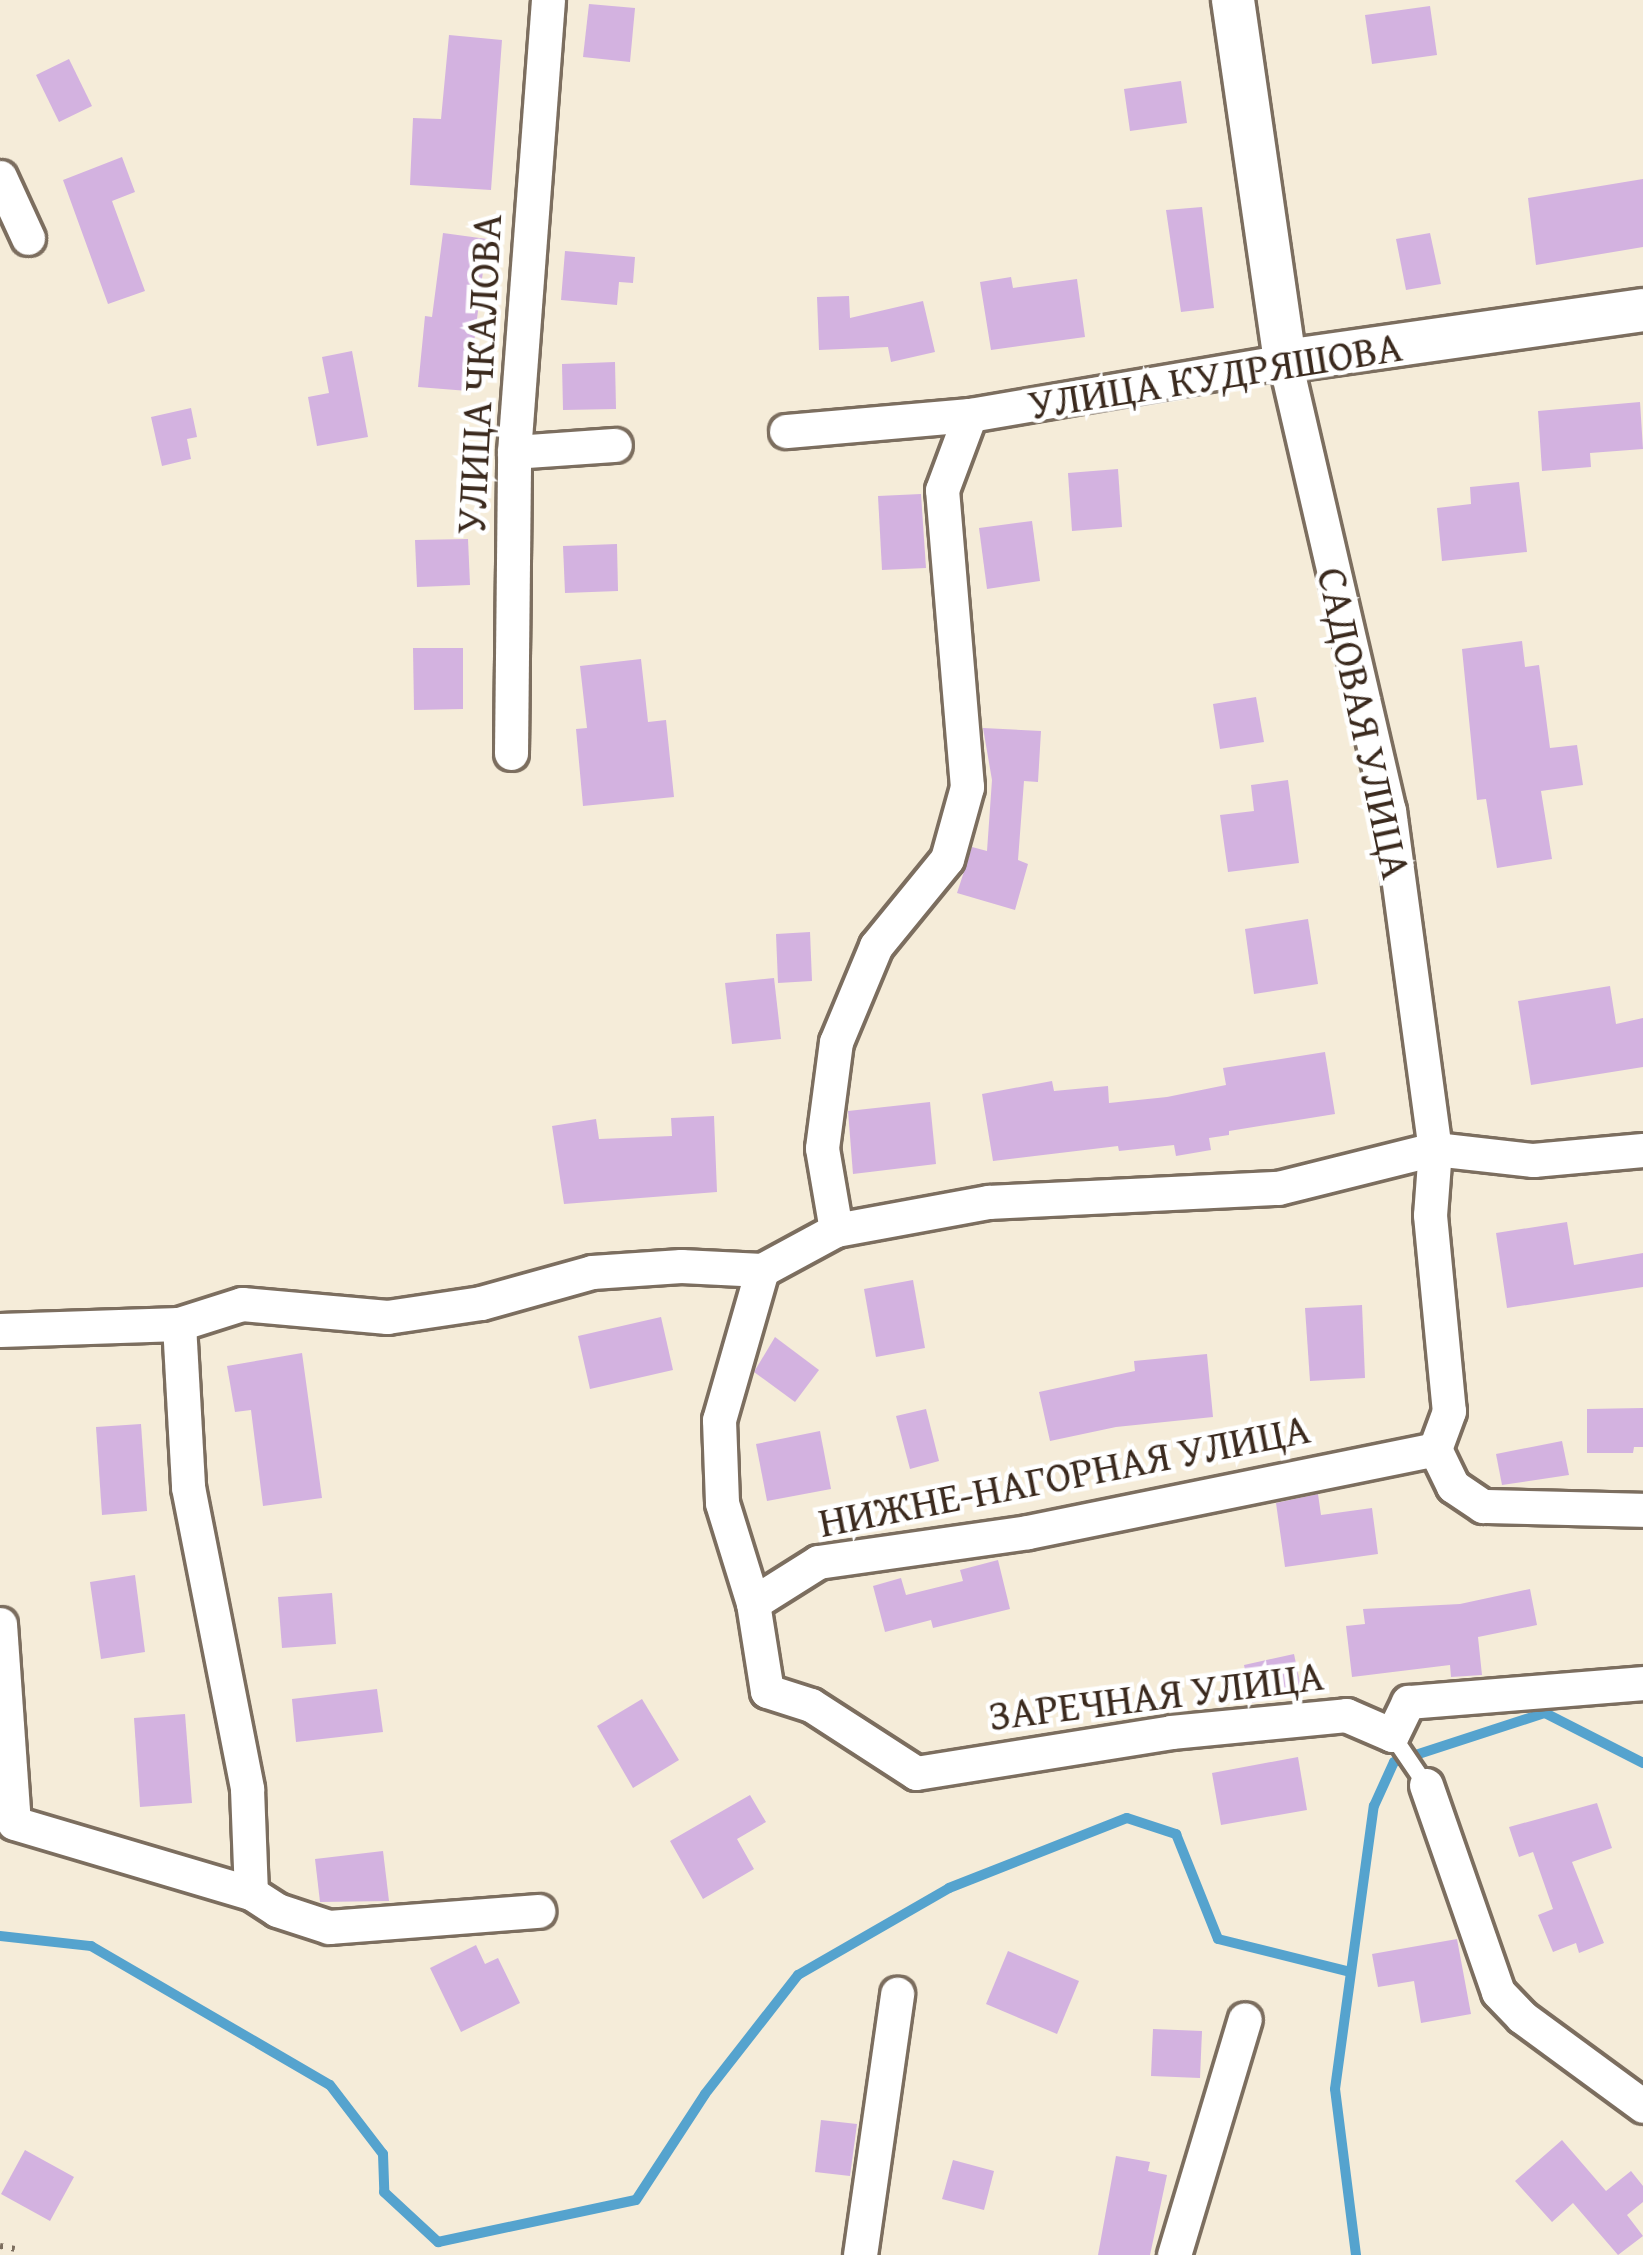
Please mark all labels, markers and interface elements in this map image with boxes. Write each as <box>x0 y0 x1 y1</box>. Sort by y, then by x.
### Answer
street label: УЛИЦА ЧКАЛОВА <box>444 213 512 535</box>
street label: УЛИЦА КУДРЯШОВА <box>1025 321 1405 429</box>
street label: САДОВАЯ УЛИЦА <box>1307 563 1423 883</box>
street label: НИЖНЕ-НАГОРНАЯ УЛИЦА <box>814 1403 1314 1547</box>
street label: ЗАРЕЧНАЯ УЛИЦА <box>986 1649 1326 1741</box>

